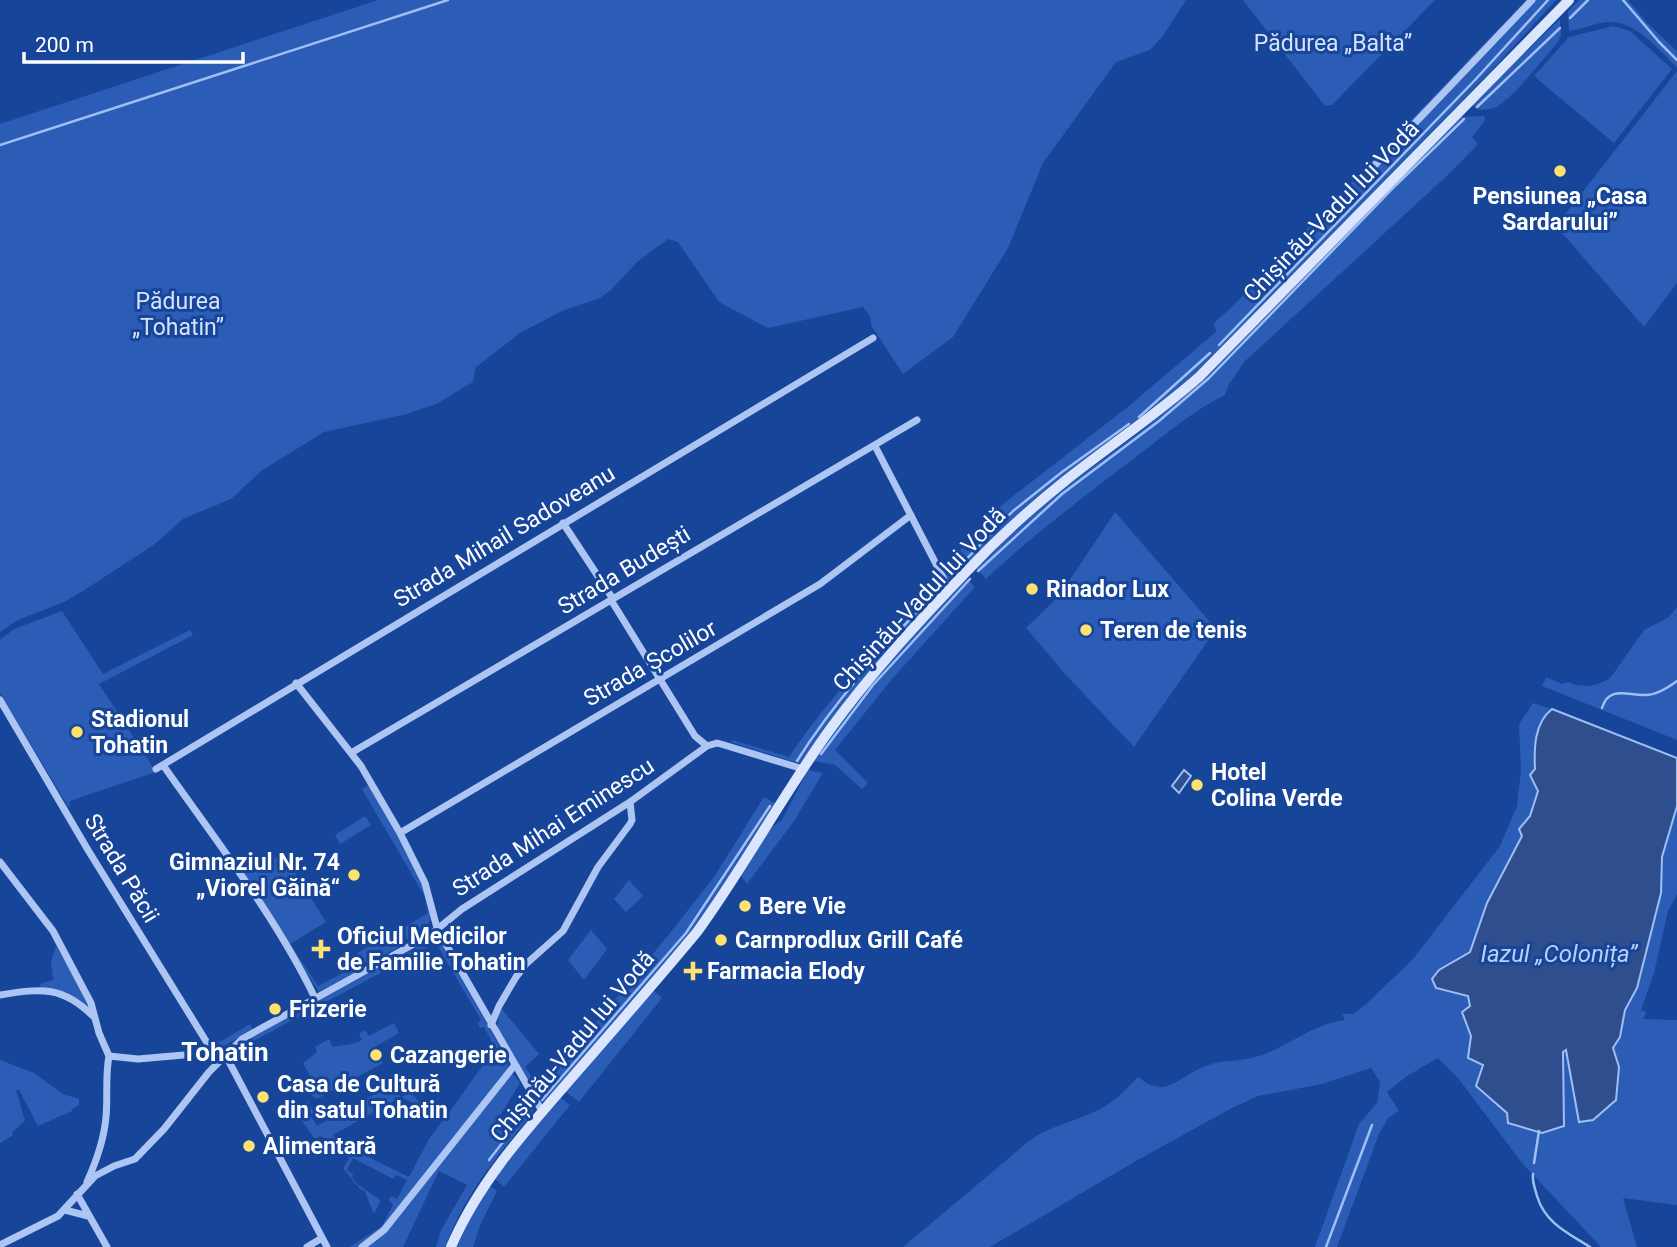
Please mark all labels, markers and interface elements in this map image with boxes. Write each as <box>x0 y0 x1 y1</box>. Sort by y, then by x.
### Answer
scale bar <box>24 21 243 65</box>
park label: Pădurea „Balta” <box>1254 30 1412 57</box>
text: 200 m <box>35 33 94 57</box>
street label: Chișinău-Vadul lui Vodă <box>1238 115 1425 307</box>
marker: Pensiunea „Casa Sardarului” <box>1552 163 1568 179</box>
place label: Pensiunea „Casa Sardarului” <box>1473 183 1647 236</box>
park label: Pădurea „Tohatin” <box>132 288 224 341</box>
street label: Strada Mihail Sadoveanu <box>389 460 620 613</box>
street label: Chișinău-Vadul lui Vodă <box>827 502 1011 697</box>
street label: Strada Budești <box>553 520 695 620</box>
place label: Rinador Lux <box>1046 576 1169 603</box>
marker: Rinador Lux <box>1024 581 1040 597</box>
street label: Strada Școlilor <box>579 614 722 712</box>
place label: Teren de tenis <box>1100 617 1247 644</box>
marker: Teren de tenis <box>1078 622 1094 638</box>
place label: Stadionul Tohatin <box>91 706 189 759</box>
marker: Stadionul Tohatin <box>69 724 85 740</box>
street label: Strada Mihai Eminescu <box>448 752 659 903</box>
place label: Hotel Colina Verde <box>1211 759 1343 812</box>
marker: Hotel Colina Verde <box>1189 777 1205 793</box>
street label: Strada Păcii <box>78 809 165 928</box>
place label: Gimnaziul Nr. 74 „Viorel Găină“ <box>169 849 340 902</box>
marker: Gimnaziul Nr. 74 „Viorel Găină“ <box>346 867 362 883</box>
place label: Bere Vie <box>759 893 846 920</box>
marker: Bere Vie <box>737 898 753 914</box>
place label: Oficiul Medicilor de Familie Tohatin <box>337 923 526 976</box>
place label: Carnprodlux Grill Café <box>735 927 963 954</box>
marker: Carnprodlux Grill Café <box>713 932 729 948</box>
marker: Oficiul Medicilor de Familie Tohatin <box>311 939 331 959</box>
water label: Iazul „Colonița” <box>1481 940 1639 968</box>
street label: Chișinău-Vadul lui Vodă <box>485 945 660 1147</box>
place label: Farmacia Elody <box>707 958 865 985</box>
marker: Farmacia Elody <box>685 963 701 979</box>
place label: Frizerie <box>289 996 367 1023</box>
marker: Frizerie <box>267 1001 283 1017</box>
district label: Tohatin <box>181 1037 269 1067</box>
place label: Cazangerie <box>390 1042 507 1069</box>
marker: Cazangerie <box>368 1047 384 1063</box>
place label: Casa de Cultură din satul Tohatin <box>277 1071 448 1124</box>
marker: Casa de Cultură din satul Tohatin <box>255 1089 271 1105</box>
place label: Alimentară <box>263 1133 376 1160</box>
marker: Alimentară <box>241 1138 257 1154</box>

